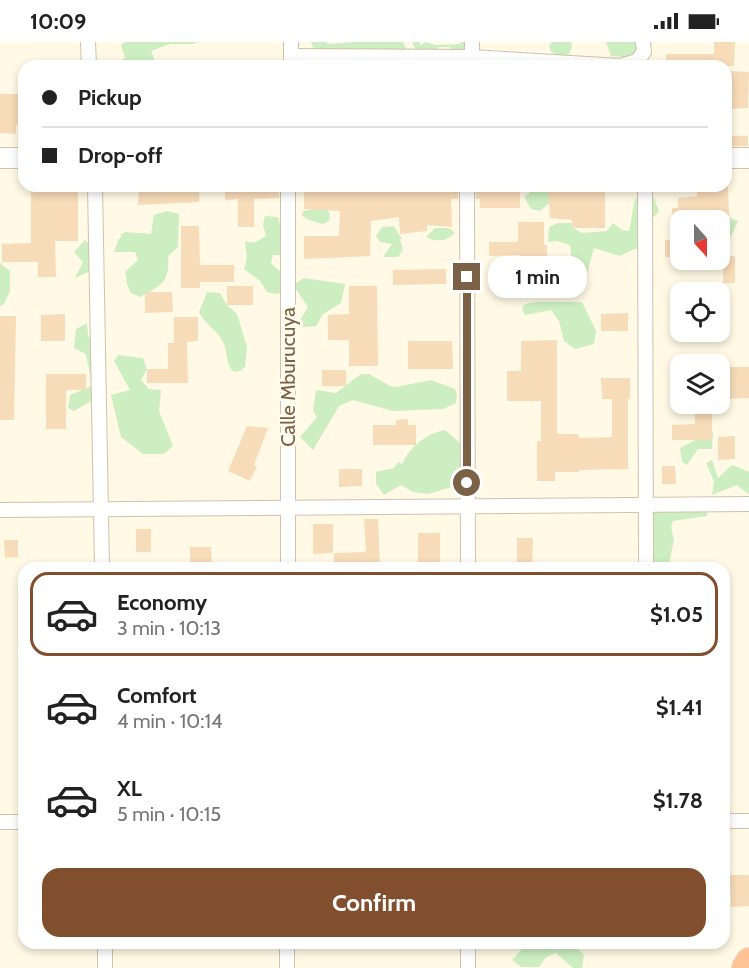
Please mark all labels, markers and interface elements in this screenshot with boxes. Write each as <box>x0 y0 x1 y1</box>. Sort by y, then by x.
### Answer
text: 10:09 <box>30 8 86 35</box>
text: Pickup <box>78 84 142 111</box>
text: Drop-off <box>78 142 162 169</box>
north arrow <box>670 210 730 270</box>
map controls <box>670 210 730 414</box>
callout: 1 min <box>488 256 587 298</box>
route end <box>453 263 480 290</box>
text: 1 min <box>515 265 560 289</box>
button: locate <box>670 282 730 342</box>
street label: Calle Mburucuya <box>276 307 300 447</box>
button: layers <box>670 354 730 414</box>
route start <box>453 469 480 496</box>
icon: car <box>45 587 99 641</box>
text: Economy <box>117 589 207 616</box>
text: $1.05 <box>650 601 703 628</box>
text: 3 min · 10:13 <box>117 616 221 640</box>
icon: car <box>45 680 99 734</box>
text: Comfort <box>117 682 196 709</box>
text: $1.41 <box>656 694 703 721</box>
text: 4 min · 10:14 <box>117 709 223 733</box>
icon: car <box>45 773 99 827</box>
text: XL <box>117 775 142 802</box>
text: $1.78 <box>653 787 703 814</box>
text: 5 min · 10:15 <box>117 802 221 826</box>
button: Confirm <box>42 868 706 937</box>

